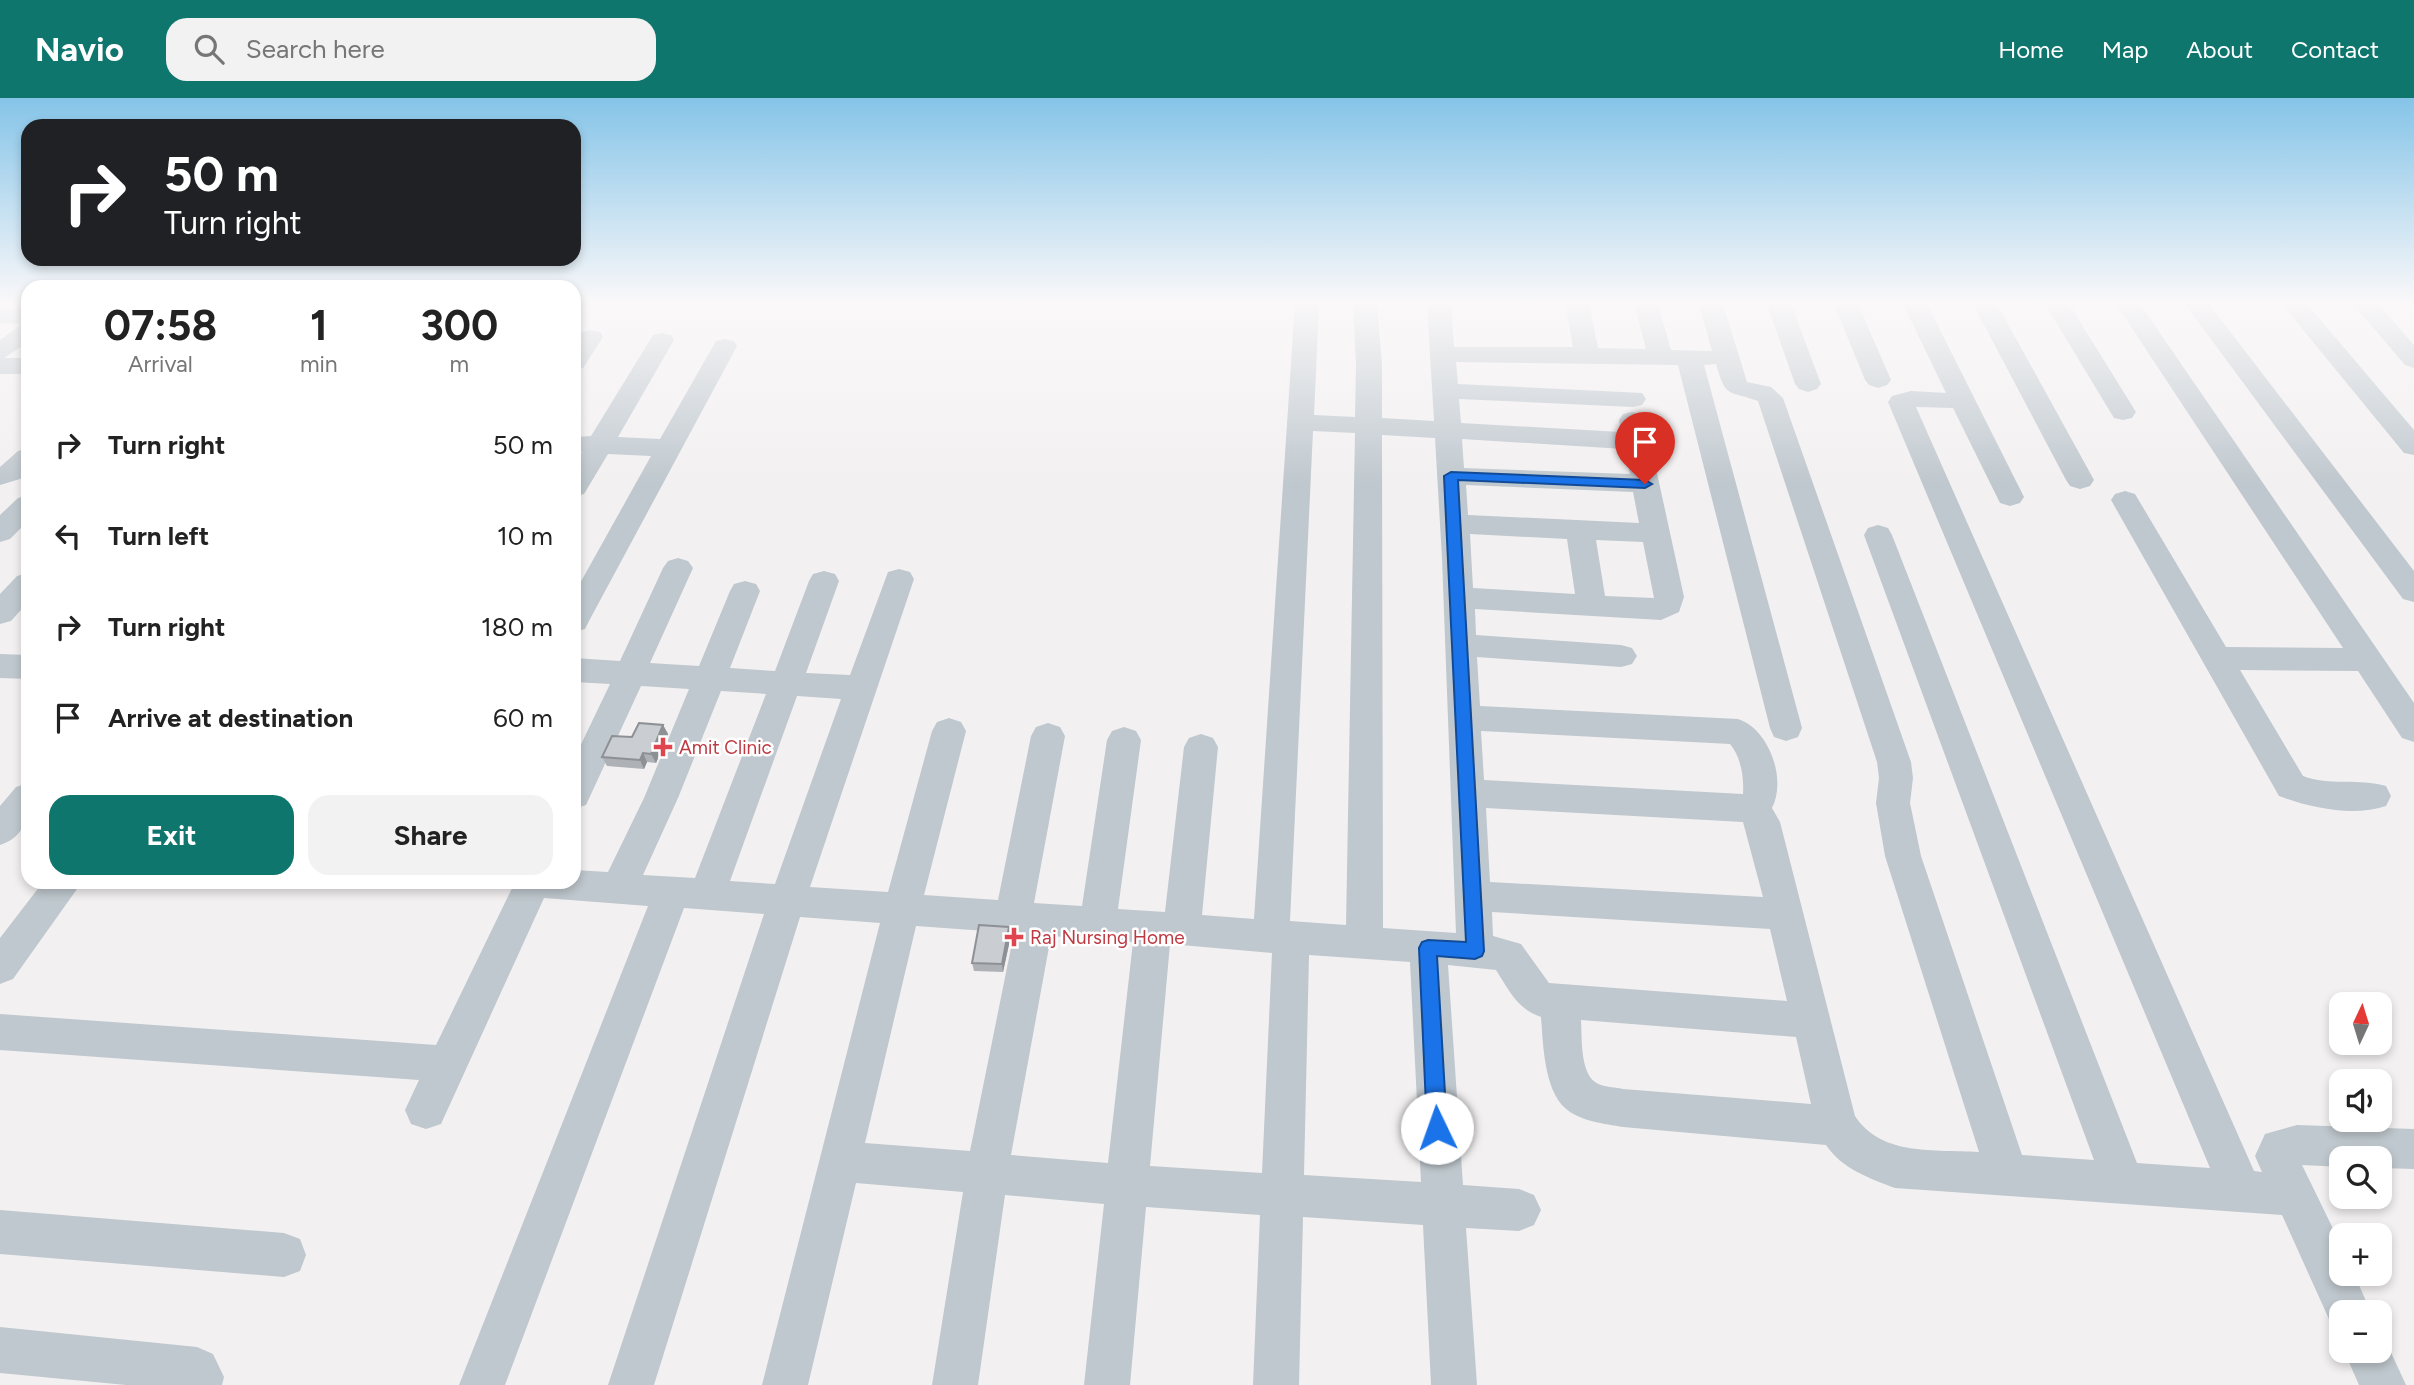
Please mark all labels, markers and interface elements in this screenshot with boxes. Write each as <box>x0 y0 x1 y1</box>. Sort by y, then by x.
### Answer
search box <box>166 18 656 81</box>
text: Navio <box>35 30 124 69</box>
icon: search <box>190 30 228 68</box>
text: Search here <box>246 33 385 65</box>
text: Home <box>1998 35 2064 64</box>
text: Map <box>2102 35 2148 64</box>
text: About <box>2186 35 2253 64</box>
text: Contact <box>2291 35 2379 64</box>
text: 50 m <box>164 144 279 203</box>
icon: right <box>49 147 140 238</box>
text: Turn right <box>164 204 302 242</box>
text: 07:58 <box>104 300 217 351</box>
text: 1 <box>310 300 328 351</box>
text: 300 <box>420 300 498 351</box>
text: Arrival <box>128 350 193 378</box>
text: min <box>300 350 338 378</box>
text: m <box>450 350 469 378</box>
pin <box>1615 412 1675 484</box>
icon: arrive <box>1626 423 1664 461</box>
icon: right <box>49 426 87 464</box>
text: Turn right <box>108 429 225 461</box>
text: 50 m <box>493 429 553 461</box>
icon: left <box>49 517 87 555</box>
text: Turn left <box>108 520 209 552</box>
text: 10 m <box>497 520 553 552</box>
icon: right <box>49 608 87 646</box>
text: Turn right <box>108 611 225 643</box>
text: 180 m <box>481 611 553 643</box>
icon: arrive <box>49 699 87 737</box>
text: Arrive at destination <box>108 702 353 734</box>
text: 60 m <box>493 702 553 734</box>
place label: Amit Clinic <box>679 736 772 759</box>
marker: Amit Clinic <box>653 737 673 757</box>
button: Exit <box>49 795 294 875</box>
button: Share <box>308 795 553 875</box>
place label: Raj Nursing Home <box>1030 926 1185 949</box>
marker: Raj Nursing Home <box>1004 927 1024 947</box>
north arrow <box>2329 992 2392 1055</box>
map controls <box>2329 992 2392 1363</box>
button: sound <box>2329 1069 2392 1132</box>
position arrow <box>1400 1091 1474 1165</box>
button: search <box>2329 1146 2392 1209</box>
button: + <box>2329 1223 2392 1286</box>
button: − <box>2329 1300 2392 1363</box>

